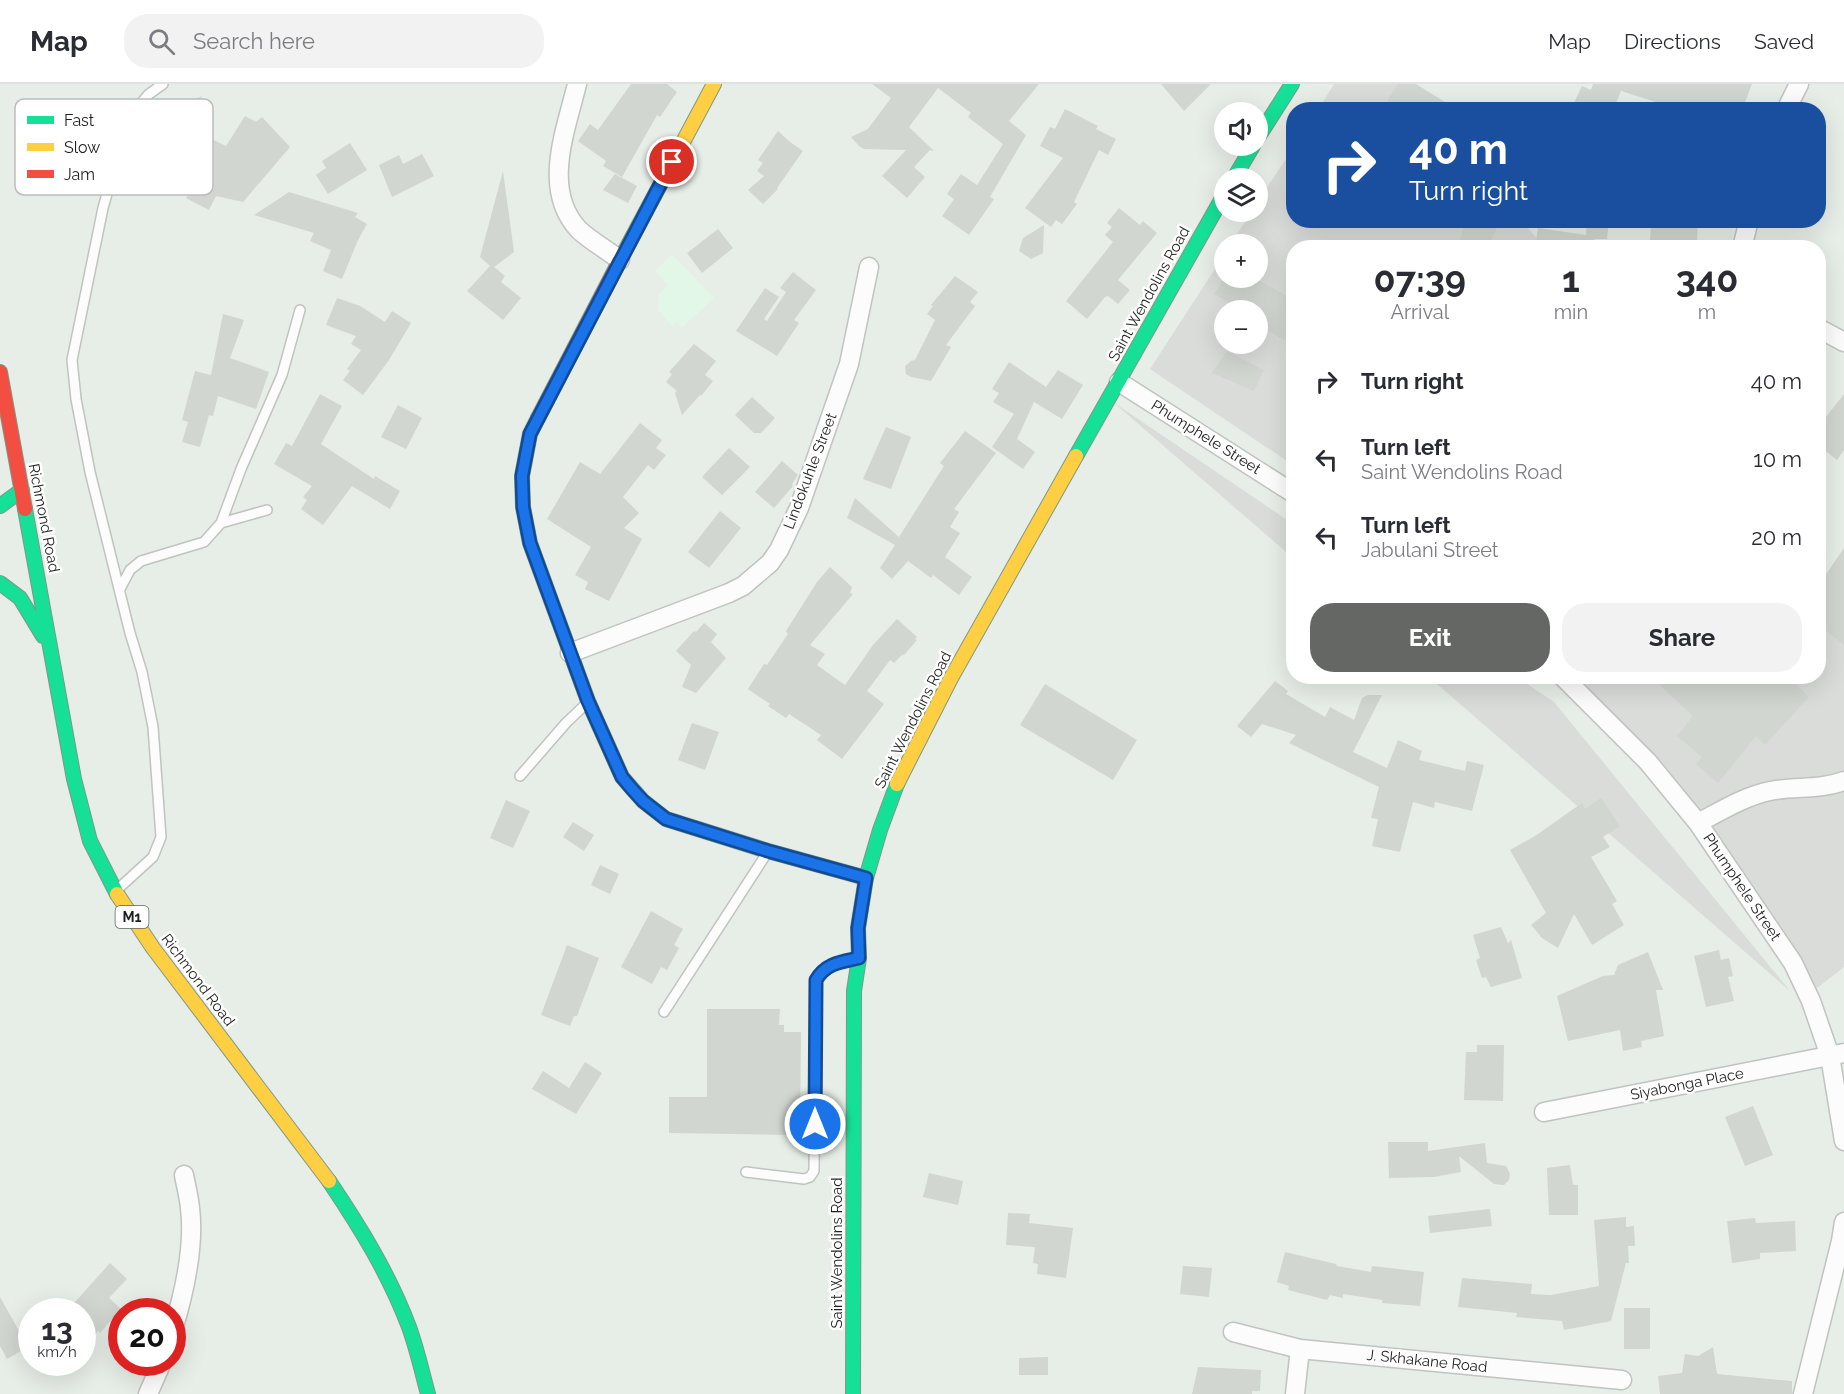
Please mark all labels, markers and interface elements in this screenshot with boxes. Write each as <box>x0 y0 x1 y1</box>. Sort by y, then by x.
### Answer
search box <box>124 14 544 68</box>
text: Map <box>30 25 88 58</box>
icon: search <box>145 25 178 58</box>
text: Search here <box>193 28 315 54</box>
text: Map <box>1548 29 1591 54</box>
text: Directions <box>1624 29 1721 54</box>
text: Saved <box>1754 29 1814 54</box>
legend <box>15 99 213 195</box>
map controls <box>1214 102 1268 354</box>
button: sound <box>1214 102 1268 156</box>
text: Fast <box>64 111 95 130</box>
text: 40 m <box>1409 125 1508 174</box>
icon: right <box>1310 126 1388 204</box>
pin <box>646 136 697 187</box>
text: Slow <box>64 138 100 157</box>
icon: arrive <box>655 145 688 178</box>
text: Jam <box>64 165 95 184</box>
button: layers <box>1214 168 1268 222</box>
text: Turn right <box>1409 175 1528 206</box>
street label: Saint Wendolins Road <box>1104 224 1194 364</box>
button: + <box>1214 234 1268 288</box>
text: 07:39 <box>1374 258 1466 300</box>
text: 1 <box>1562 258 1580 300</box>
text: 340 <box>1676 258 1738 300</box>
button: − <box>1214 300 1268 354</box>
text: Arrival <box>1390 300 1449 324</box>
text: min <box>1554 300 1588 324</box>
text: m <box>1698 300 1716 324</box>
icon: right <box>1310 365 1343 398</box>
text: Turn right <box>1361 368 1464 394</box>
text: 40 m <box>1751 368 1802 394</box>
street label: Phumphele Street <box>1148 396 1264 478</box>
street label: Lindokuhle Street <box>780 410 840 532</box>
text: Turn left <box>1361 434 1451 460</box>
icon: left <box>1310 443 1343 476</box>
text: 10 m <box>1753 446 1802 472</box>
text: Saint Wendolins Road <box>1361 460 1563 484</box>
street label: Richmond Road <box>25 462 63 574</box>
text: Turn left <box>1361 512 1451 538</box>
icon: left <box>1310 521 1343 554</box>
text: 20 m <box>1751 524 1802 550</box>
text: Jabulani Street <box>1361 538 1498 562</box>
button: Exit <box>1310 603 1550 672</box>
button: Share <box>1562 603 1802 672</box>
street label: Saint Wendolins Road <box>871 649 955 791</box>
street label: Phumphele Street <box>1699 830 1785 944</box>
road number: M1 <box>116 906 148 928</box>
street label: Richmond Road <box>158 930 238 1030</box>
street label: Siyabonga Place <box>1629 1064 1745 1104</box>
position arrow <box>783 1092 847 1156</box>
street label: Saint Wendolins Road <box>828 1177 846 1329</box>
speed limit sign: 20 <box>108 1298 186 1376</box>
text: 13 <box>41 1312 73 1347</box>
text: km/h <box>37 1343 77 1361</box>
street label: J. Skhakane Road <box>1366 1346 1488 1376</box>

